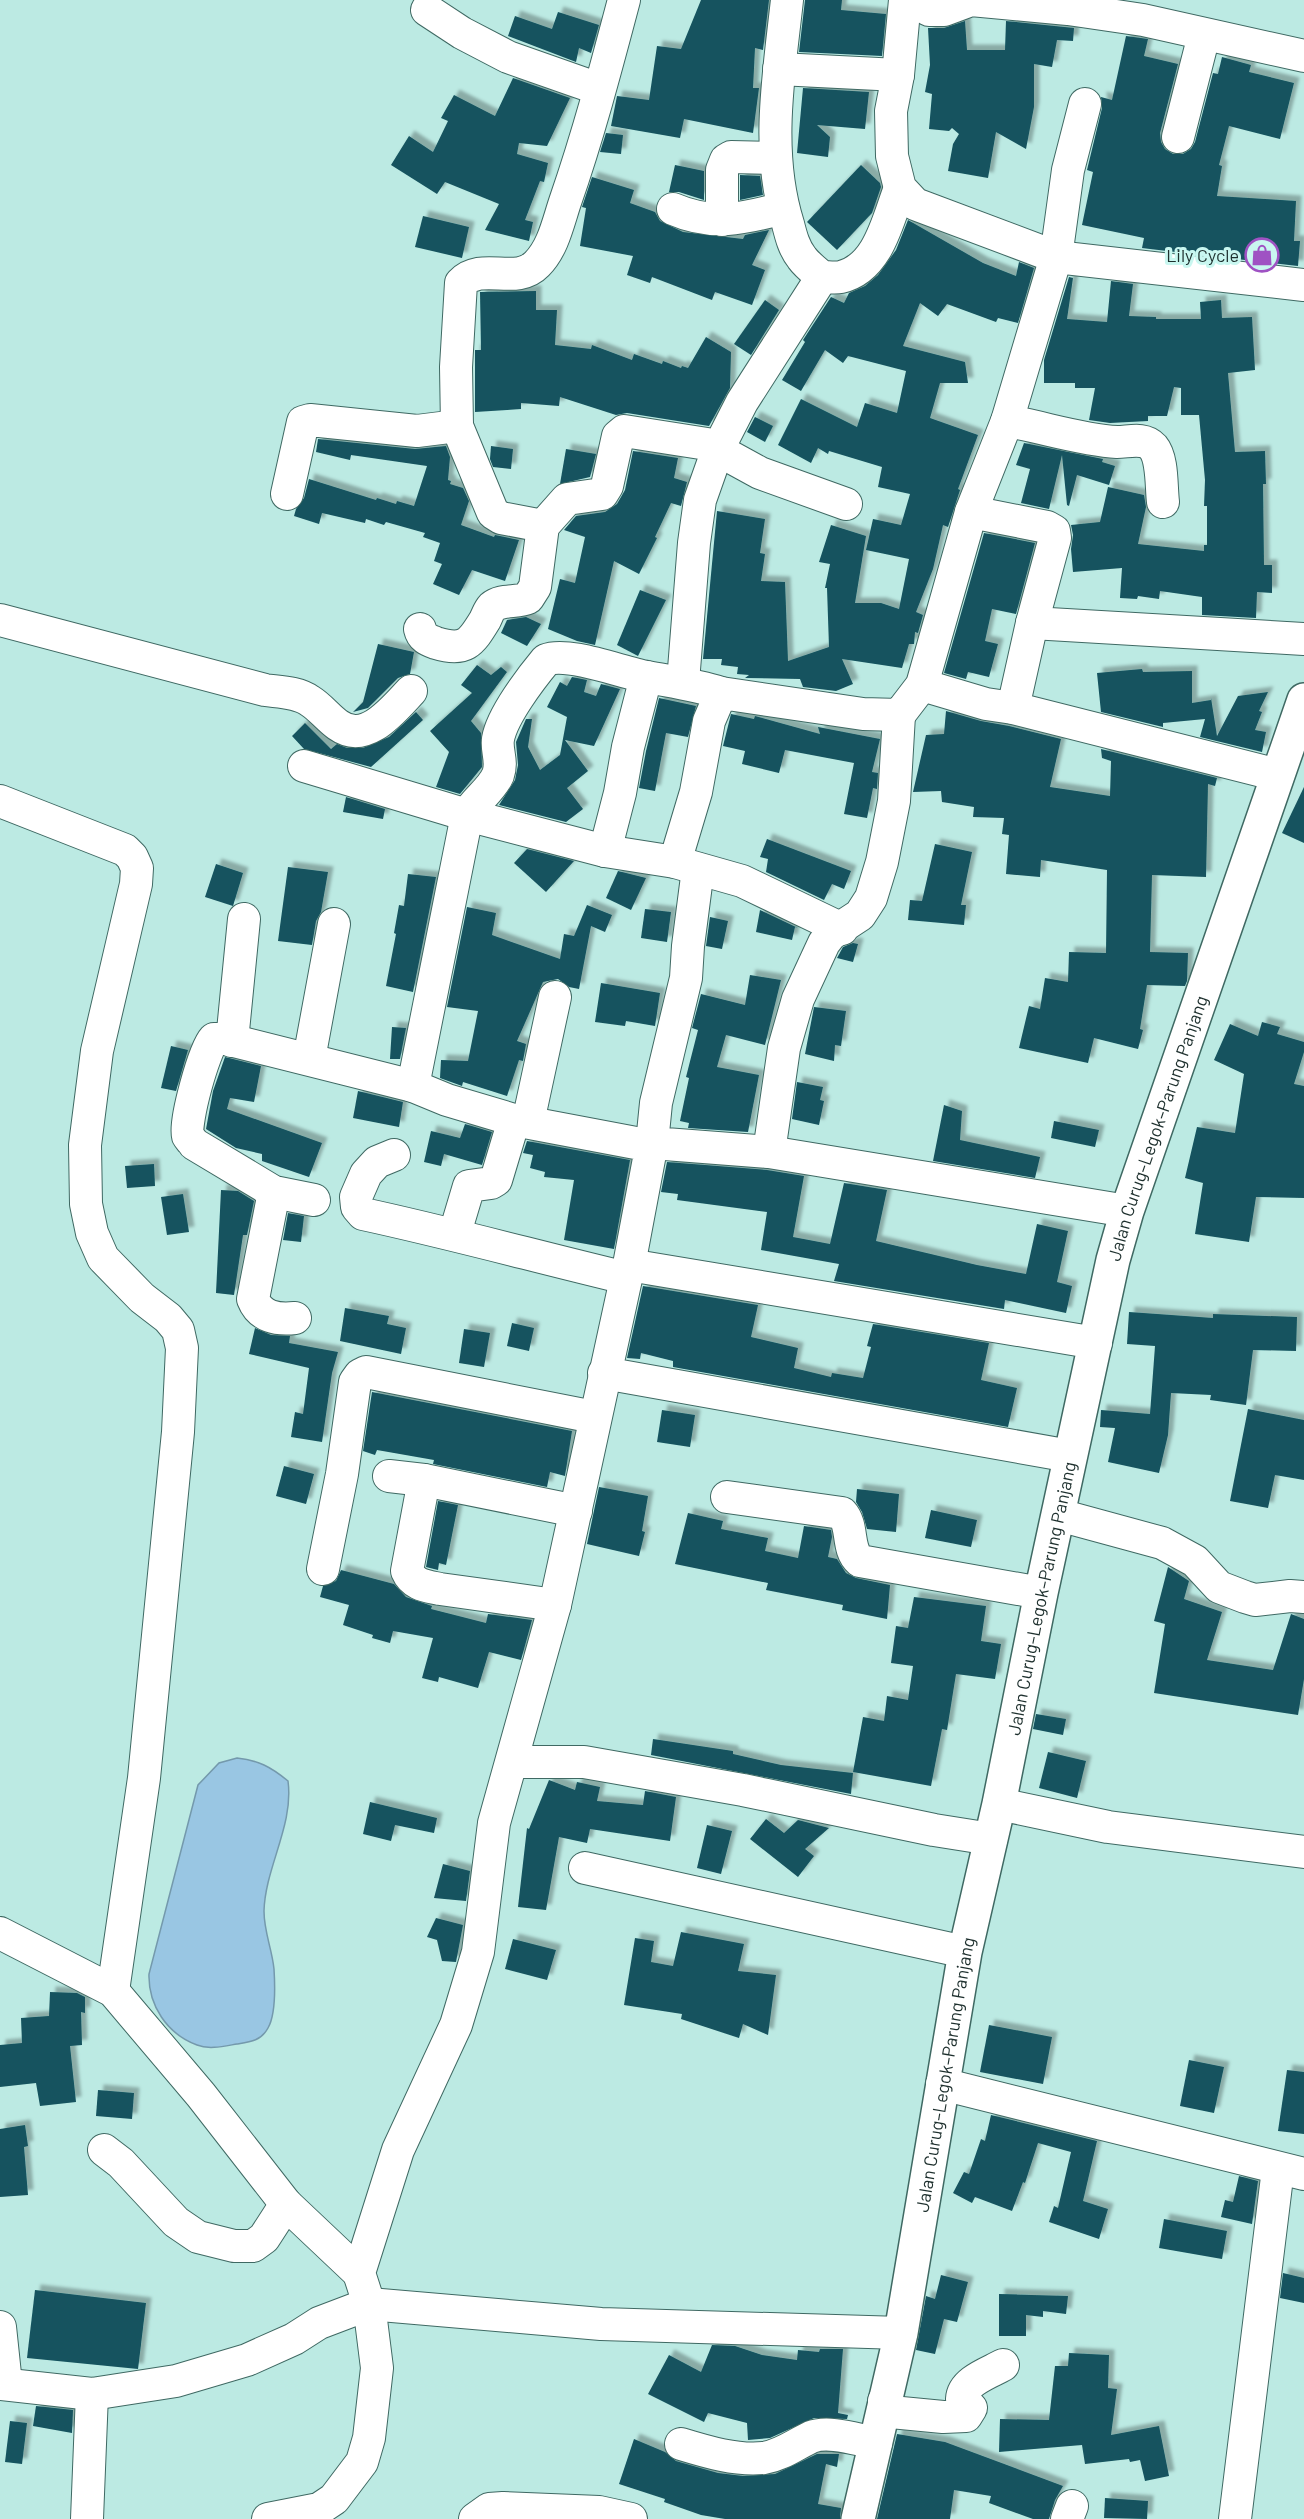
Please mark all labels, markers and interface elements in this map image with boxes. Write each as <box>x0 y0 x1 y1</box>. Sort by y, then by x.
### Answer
shop icon: Lily Cycle <box>1244 237 1280 273</box>
place label: Lily Cycle <box>1166 244 1239 266</box>
street label: Jalan Curug–Legok–Parung Panjang <box>1102 992 1212 1263</box>
street label: Jalan Curug–Legok–Parung Panjang <box>1002 1460 1080 1737</box>
street label: Jalan Curug–Legok–Parung Panjang <box>910 1935 979 2214</box>

